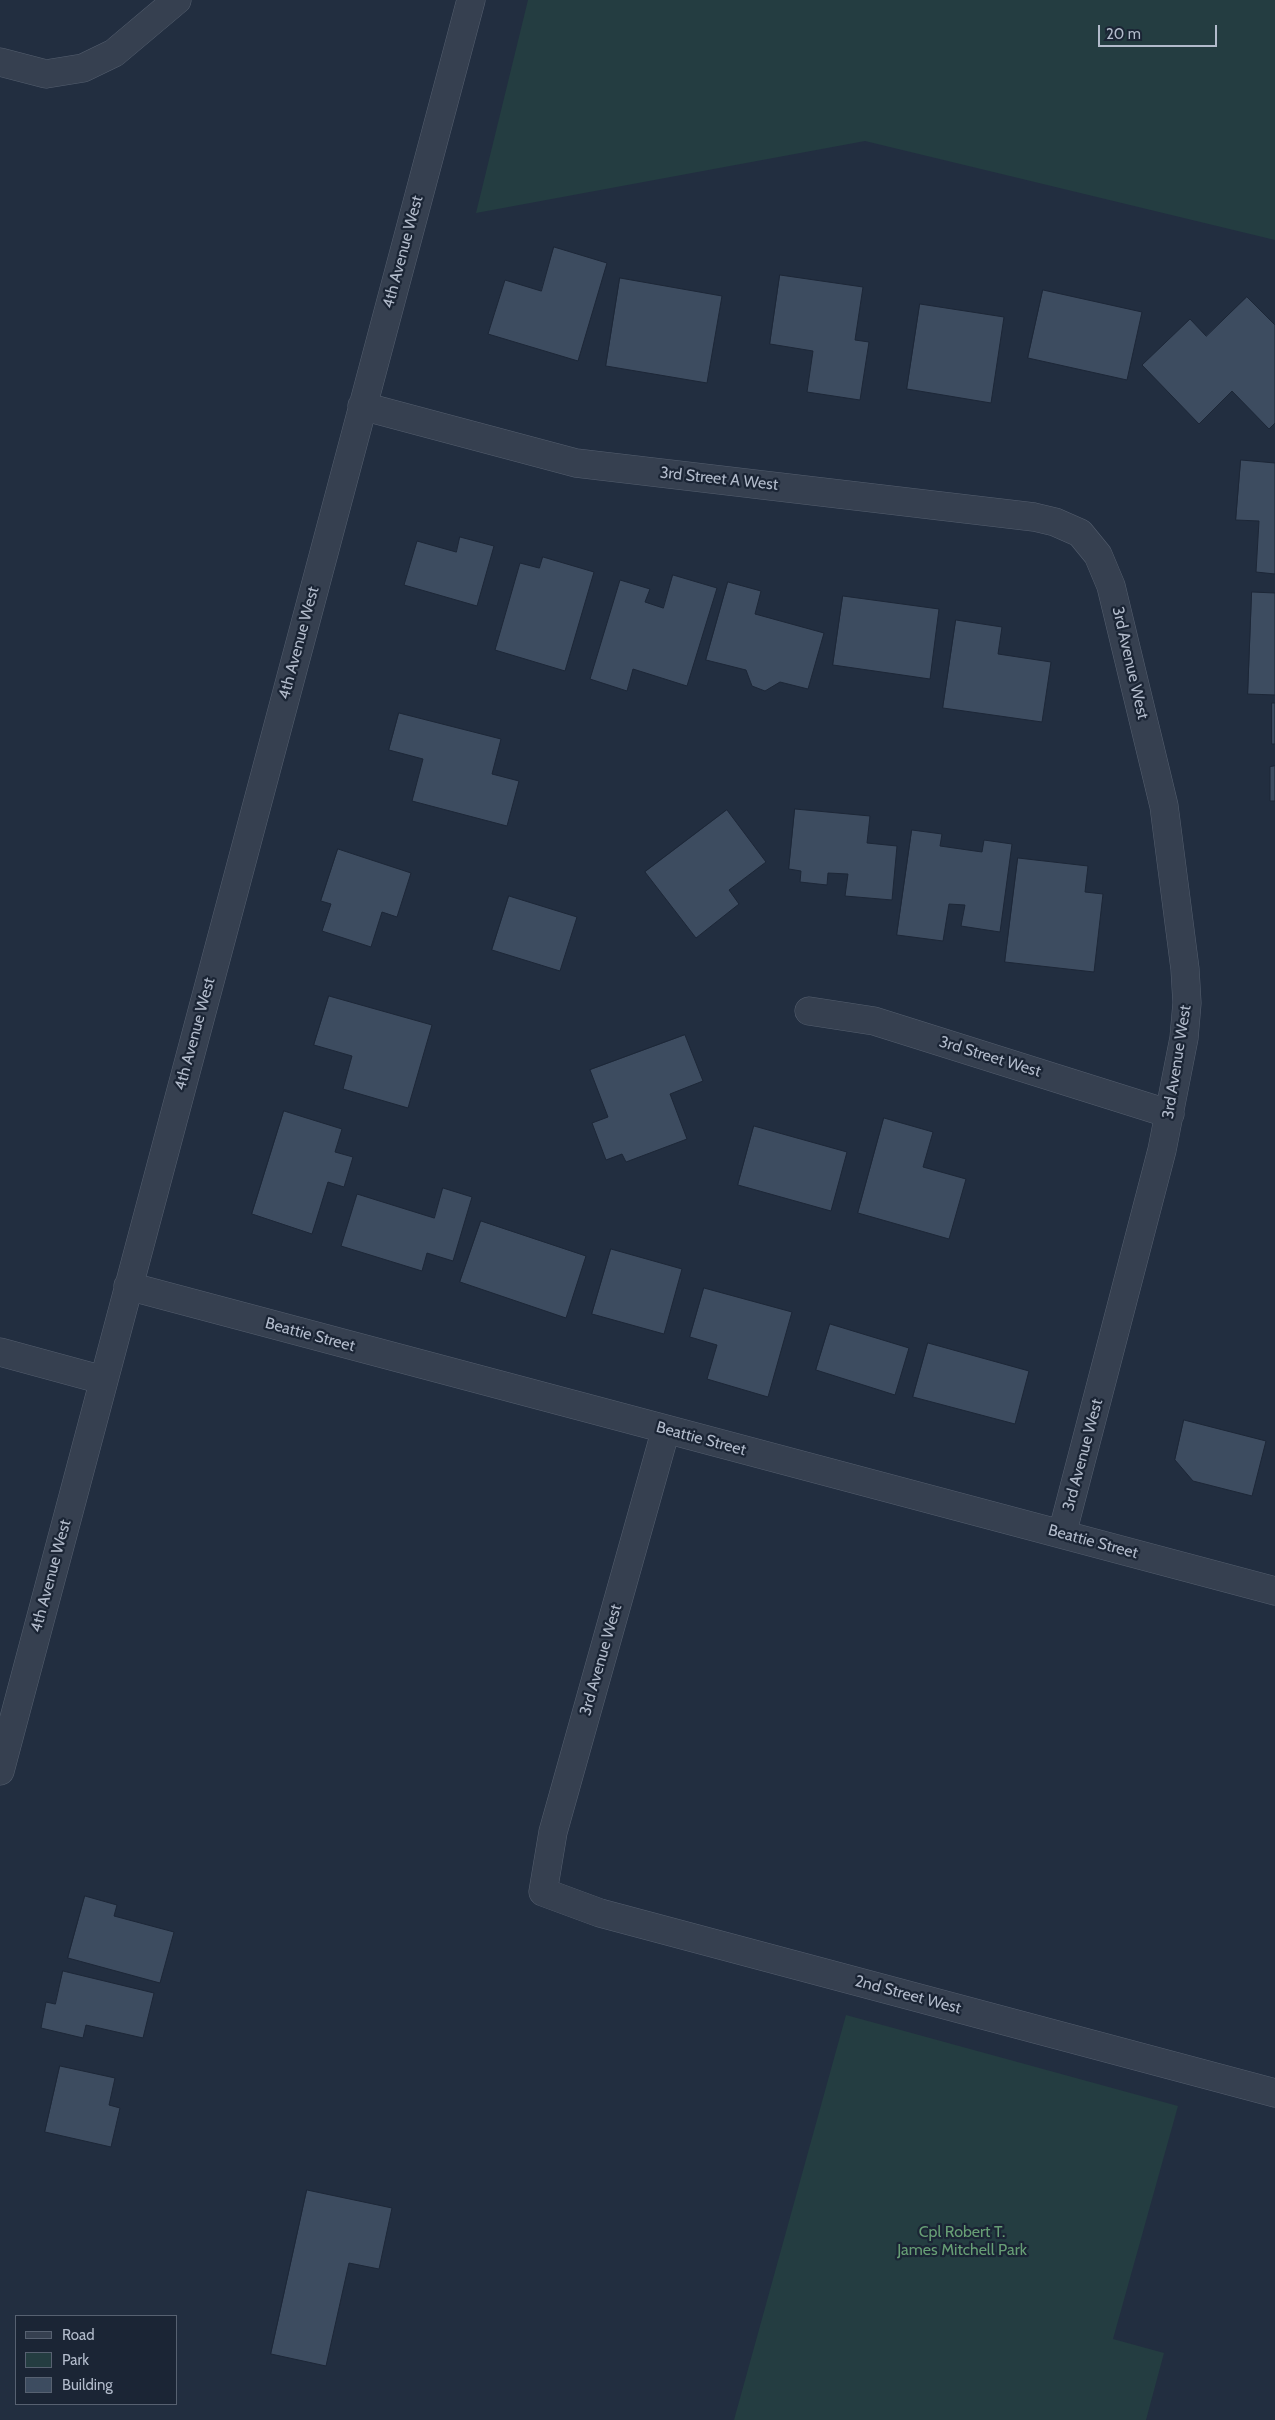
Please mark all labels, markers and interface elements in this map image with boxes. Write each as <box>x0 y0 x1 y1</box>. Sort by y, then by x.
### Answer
scale bar <box>1100 15 1219 47</box>
text: 20 m <box>1106 25 1141 43</box>
street label: 4th Avenue West <box>379 194 427 310</box>
street label: 3rd Street A West <box>659 463 779 495</box>
street label: 4th Avenue West <box>275 585 323 701</box>
street label: 3rd Avenue West <box>1108 605 1152 721</box>
street label: 4th Avenue West <box>171 976 219 1092</box>
street label: 3rd Avenue West <box>1159 1004 1195 1120</box>
street label: 3rd Street West <box>937 1032 1043 1082</box>
street label: Beattie Street <box>263 1314 357 1356</box>
street label: 3rd Avenue West <box>1059 1397 1107 1513</box>
street label: Beattie Street <box>654 1418 748 1460</box>
street label: 4th Avenue West <box>27 1518 75 1634</box>
street label: Beattie Street <box>1046 1521 1140 1563</box>
street label: 3rd Avenue West <box>576 1602 626 1718</box>
street label: 2nd Street West <box>853 1972 963 2018</box>
park label: Cpl Robert T. James Mitchell Park <box>897 2222 1027 2260</box>
legend <box>15 2315 178 2405</box>
text: Road <box>62 2326 95 2344</box>
text: Park <box>62 2351 89 2369</box>
text: Building <box>62 2376 113 2394</box>

